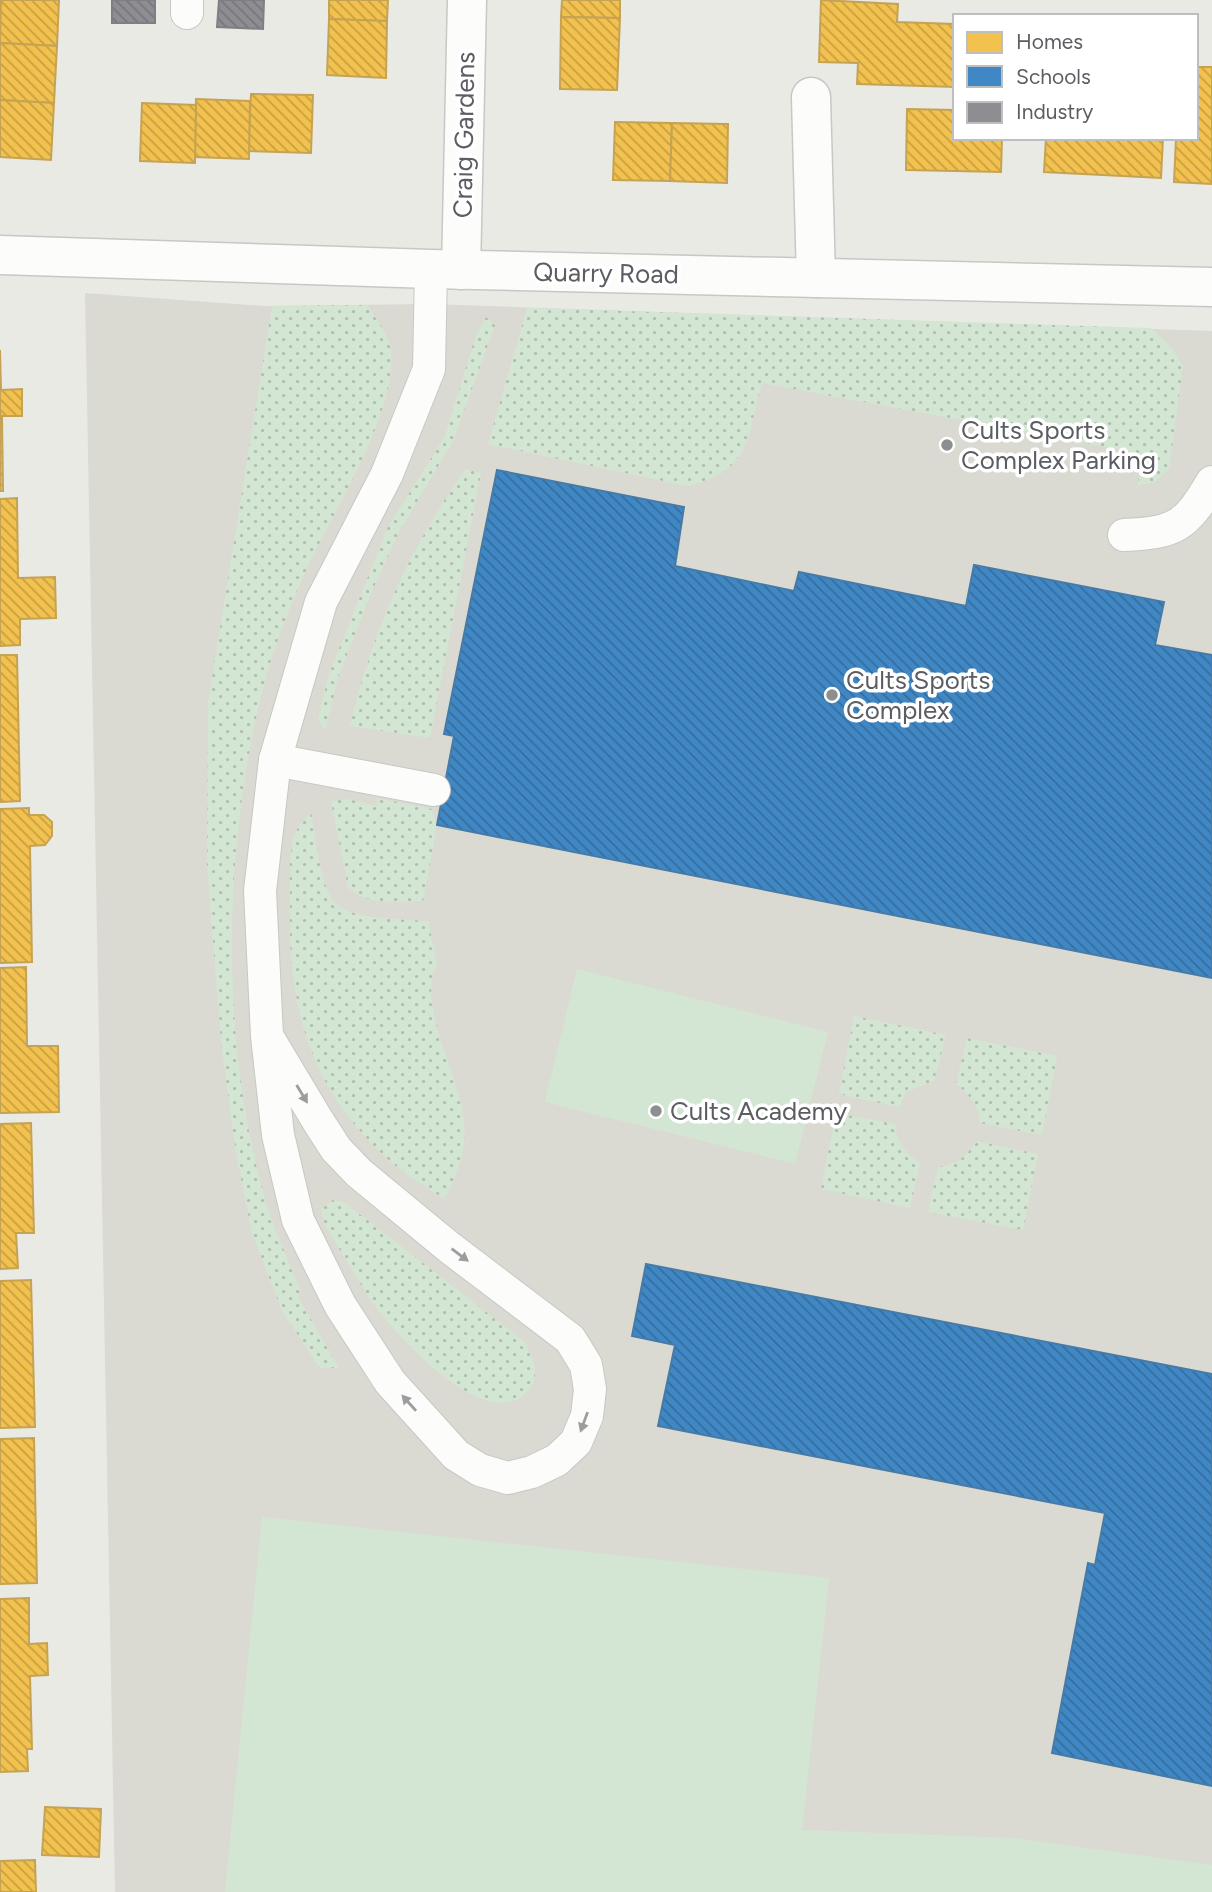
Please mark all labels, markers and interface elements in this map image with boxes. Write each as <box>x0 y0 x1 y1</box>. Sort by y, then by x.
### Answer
legend <box>953 14 1198 140</box>
text: Homes <box>1016 29 1083 54</box>
street label: Craig Gardens <box>447 52 481 218</box>
text: Schools <box>1016 64 1091 89</box>
text: Industry <box>1016 99 1093 124</box>
street label: Quarry Road <box>533 256 679 290</box>
place label: Cults Sports Complex Parking <box>961 414 1156 476</box>
marker: Cults Sports Complex Parking <box>939 437 955 453</box>
place label: Cults Sports Complex <box>846 664 990 726</box>
marker: Cults Sports Complex <box>824 687 840 703</box>
one-way arrow <box>296 1085 308 1104</box>
place label: Cults Academy <box>670 1095 847 1127</box>
marker: Cults Academy <box>648 1103 664 1119</box>
one-way arrow <box>450 1248 468 1263</box>
one-way arrow <box>401 1394 417 1412</box>
one-way arrow <box>578 1411 589 1432</box>

